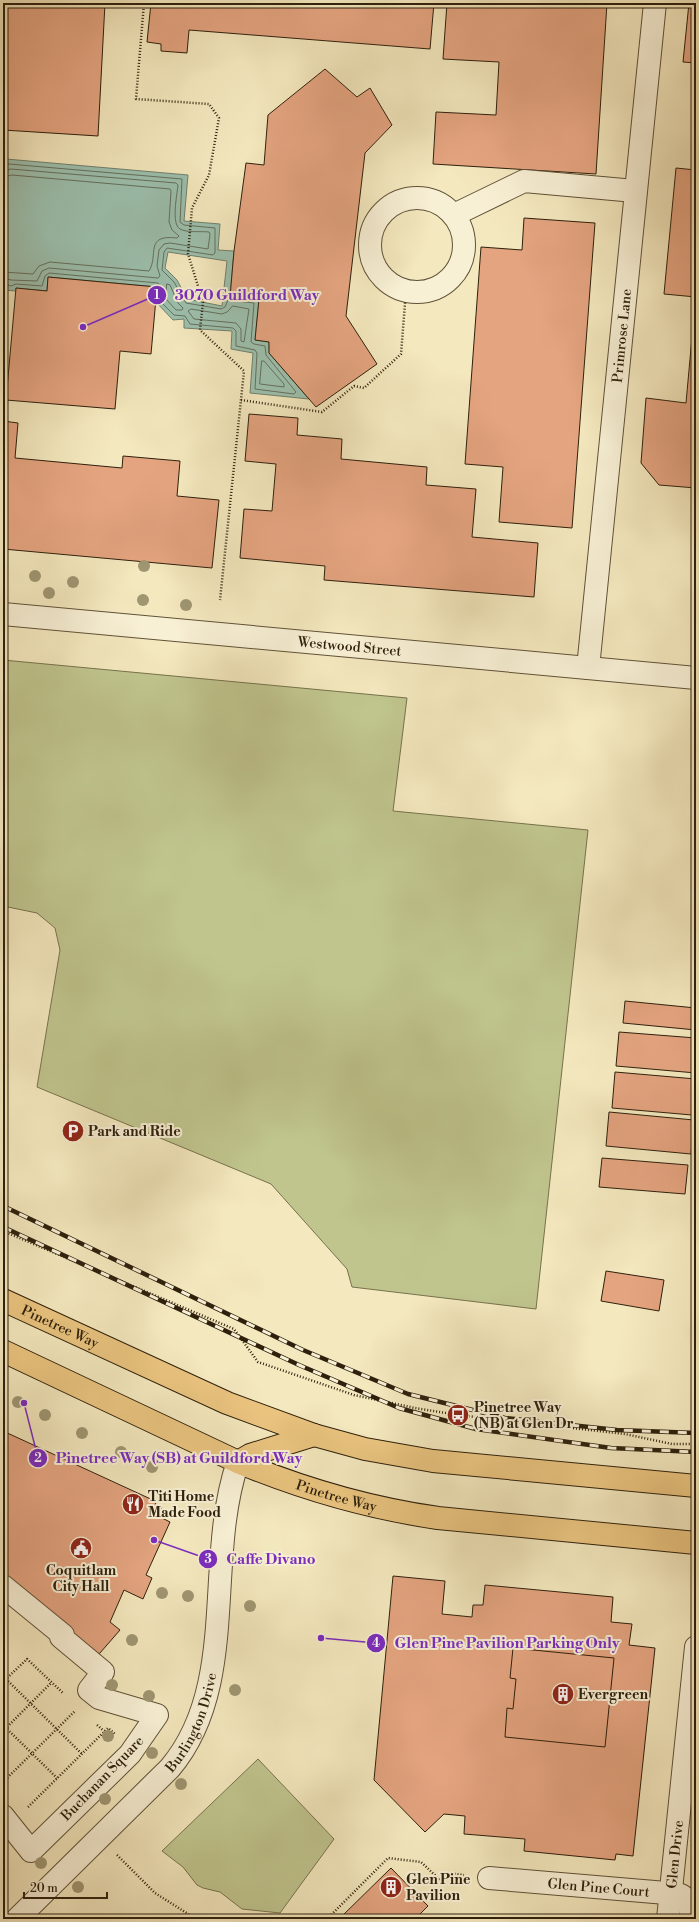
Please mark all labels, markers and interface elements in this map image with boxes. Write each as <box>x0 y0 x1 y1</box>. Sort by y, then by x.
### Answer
callout: 3070 Guildford Way <box>147 281 327 308</box>
text: 3070 Guildford Way <box>175 286 320 305</box>
text: 1 <box>154 288 160 303</box>
street label: Primrose Lane <box>609 288 636 384</box>
street label: Westwood Street <box>296 633 402 661</box>
parking icon: Park and Ride <box>60 1118 86 1144</box>
place label: Park and Ride <box>88 1123 181 1141</box>
street label: Pinetree Way <box>18 1302 102 1353</box>
place label: Pinetree Way (NB) at Glen Dr <box>474 1399 574 1433</box>
bus stop icon: Pinetree Way (NB) at Glen Dr <box>445 1402 471 1428</box>
callout: Pinetree Way (SB) at Guildford Way <box>28 1444 310 1471</box>
text: Pinetree Way (SB) at Guildford Way <box>56 1449 303 1468</box>
text: 2 <box>34 1451 42 1466</box>
street label: Pinetree Way <box>293 1476 378 1516</box>
place label: Titi Home Made Food <box>148 1488 221 1522</box>
restaurant icon: Titi Home Made Food <box>120 1491 146 1517</box>
public building icon: Coquitlam City Hall <box>68 1535 94 1561</box>
callout: Caffe Divano <box>198 1545 324 1572</box>
text: Caffe Divano <box>226 1550 316 1569</box>
text: 3 <box>204 1552 212 1567</box>
place label: Coquitlam City Hall <box>46 1562 117 1596</box>
callout: Glen Pine Pavilion Parking Only <box>366 1630 627 1657</box>
text: Glen Pine Pavilion Parking Only <box>394 1634 620 1653</box>
text: 4 <box>372 1636 380 1651</box>
street label: Burlington Drive <box>161 1671 221 1777</box>
building icon: Evergreen <box>550 1681 576 1707</box>
place label: Evergreen <box>578 1686 648 1704</box>
street label: Buchanan Square <box>57 1732 148 1826</box>
street label: Glen Drive <box>663 1819 688 1889</box>
place label: Glen Pine Pavilion <box>406 1871 471 1905</box>
scale bar <box>24 1874 107 1900</box>
building icon: Glen Pine Pavilion <box>378 1874 404 1900</box>
street label: Glen Pine Court <box>547 1875 650 1902</box>
text: 20 m <box>30 1881 58 1896</box>

